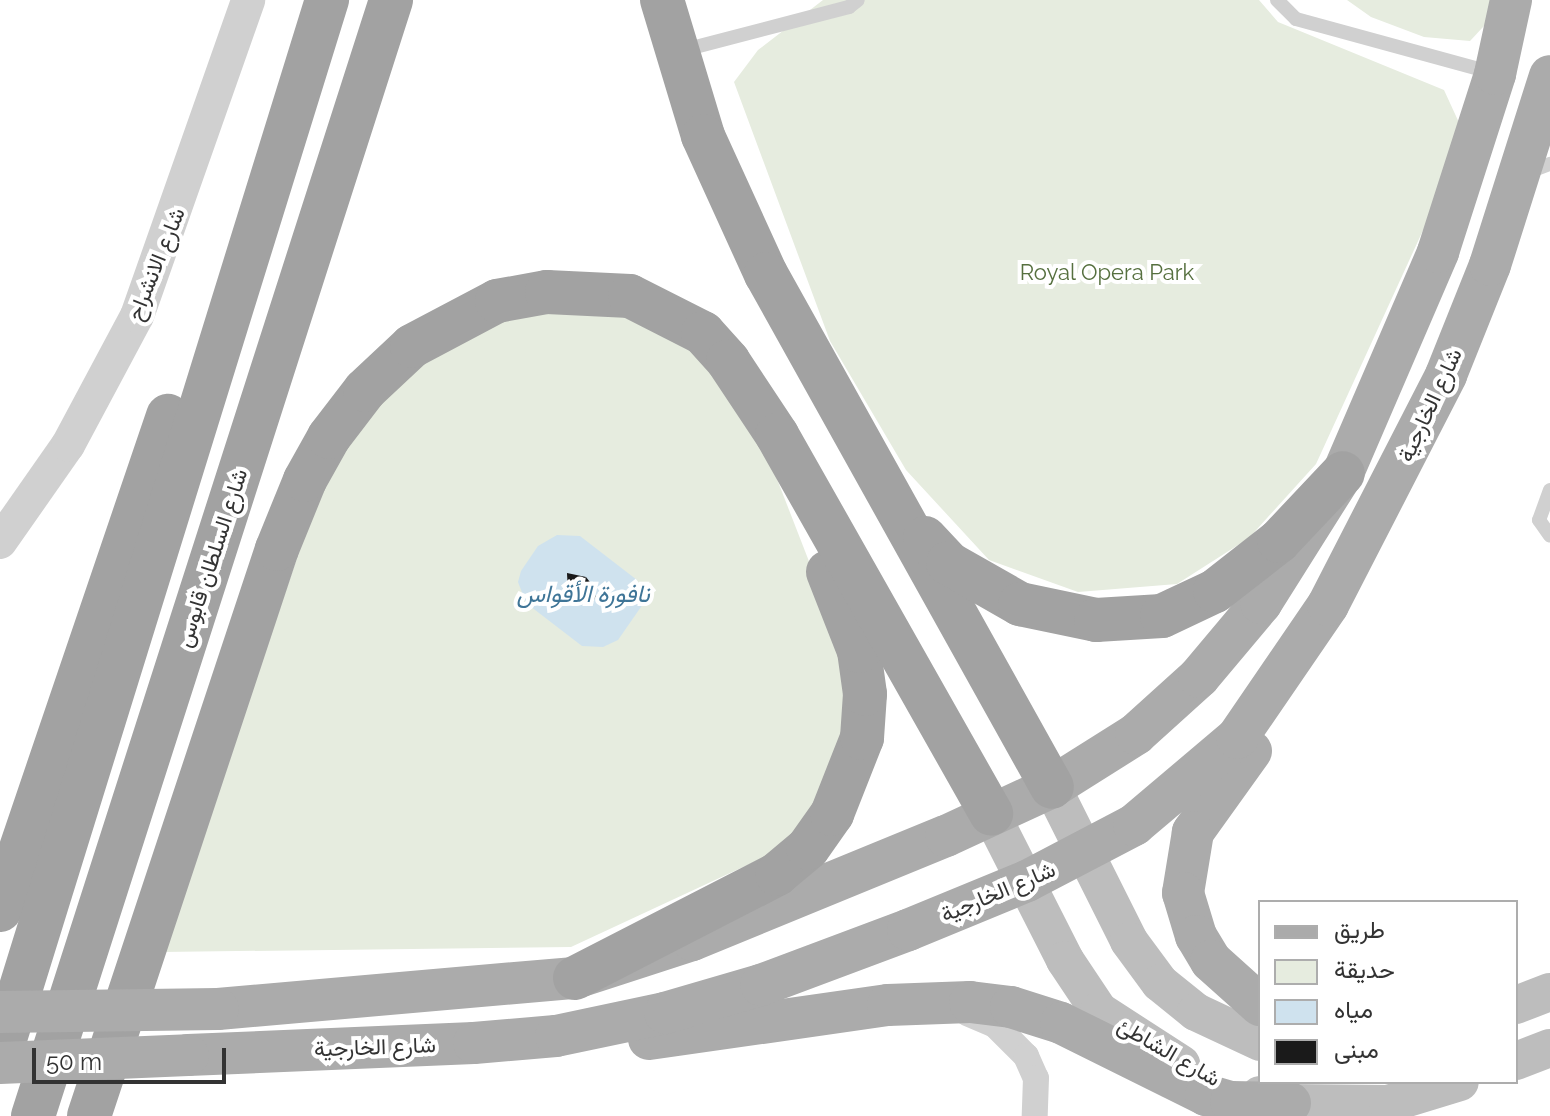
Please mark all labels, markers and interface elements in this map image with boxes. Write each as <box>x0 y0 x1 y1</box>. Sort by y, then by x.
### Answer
street label: شارع الانشراح <box>121 204 191 324</box>
park label: Royal Opera Park <box>1019 260 1195 286</box>
street label: شارع الخارجية <box>1392 344 1468 466</box>
street label: شارع السلطان قابوس <box>171 465 253 651</box>
water label: نافورة الأقواس <box>516 580 650 608</box>
street label: شارع الخارجية <box>937 856 1059 928</box>
legend <box>1258 900 1518 1084</box>
text: طريق <box>1334 915 1385 944</box>
text: حديقة <box>1334 955 1395 984</box>
text: مياه <box>1334 995 1373 1024</box>
street label: شارع الشاطئ <box>1113 1012 1225 1092</box>
scale bar <box>36 1032 230 1082</box>
street label: شارع الخارجية <box>314 1032 436 1062</box>
text: مبنى <box>1334 1035 1379 1064</box>
text: 50 m <box>46 1047 102 1076</box>

